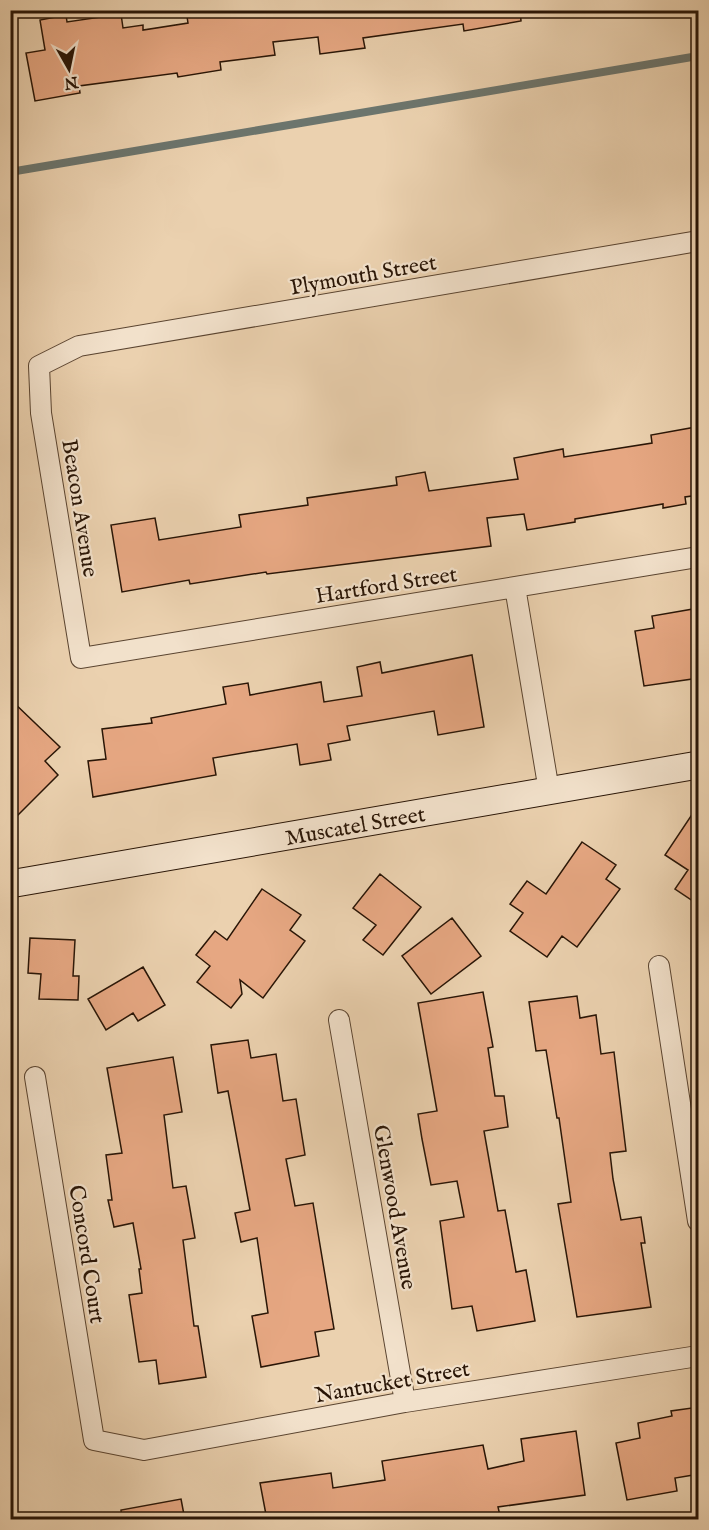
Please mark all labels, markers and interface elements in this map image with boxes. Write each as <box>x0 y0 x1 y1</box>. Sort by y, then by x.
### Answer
north arrow <box>39 39 99 99</box>
text: N <box>62 71 80 93</box>
street label: Plymouth Street <box>288 249 439 303</box>
street label: Beacon Avenue <box>54 437 104 579</box>
street label: Hartford Street <box>314 561 460 611</box>
street label: Muscatel Street <box>283 801 428 853</box>
street label: Glenwood Avenue <box>366 1123 422 1292</box>
street label: Concord Court <box>61 1183 111 1326</box>
street label: Nantucket Street <box>313 1355 472 1410</box>

